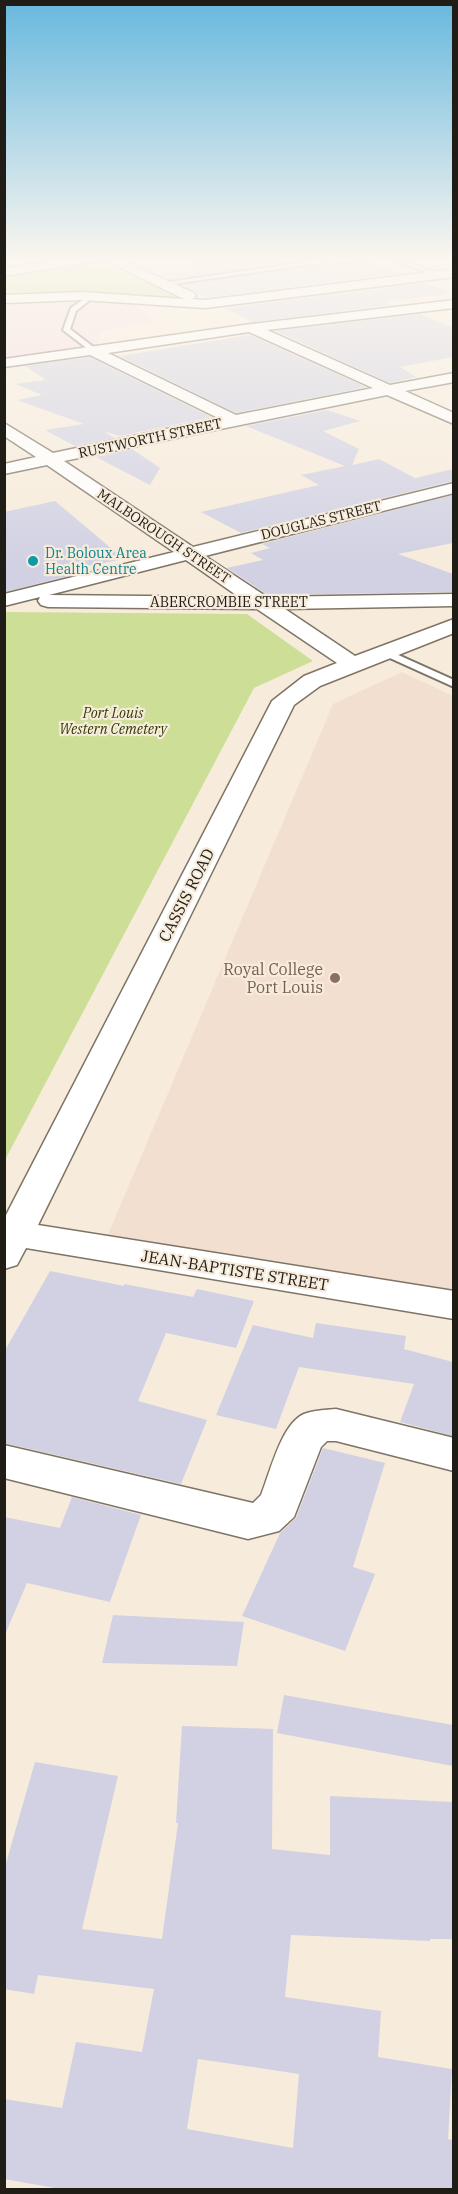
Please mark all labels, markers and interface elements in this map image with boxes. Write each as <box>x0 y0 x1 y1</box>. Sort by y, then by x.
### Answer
street label: RUSTWORTH STREET <box>76 414 224 462</box>
street label: MALBOROUGH STREET <box>94 485 234 587</box>
street label: DOUGLAS STREET <box>259 496 383 544</box>
place label: Dr. Boloux Area Health Centre <box>45 544 147 578</box>
marker: Dr. Boloux Area Health Centre <box>26 554 40 568</box>
street label: ABERCROMBIE STREET <box>150 593 308 611</box>
park label: Port Louis Western Cemetery <box>59 704 169 738</box>
street label: CASSIS ROAD <box>154 845 218 945</box>
place label: Royal College Port Louis <box>223 959 323 997</box>
marker: Royal College Port Louis <box>328 971 342 985</box>
street label: JEAN-BAPTISTE STREET <box>140 1245 330 1295</box>

